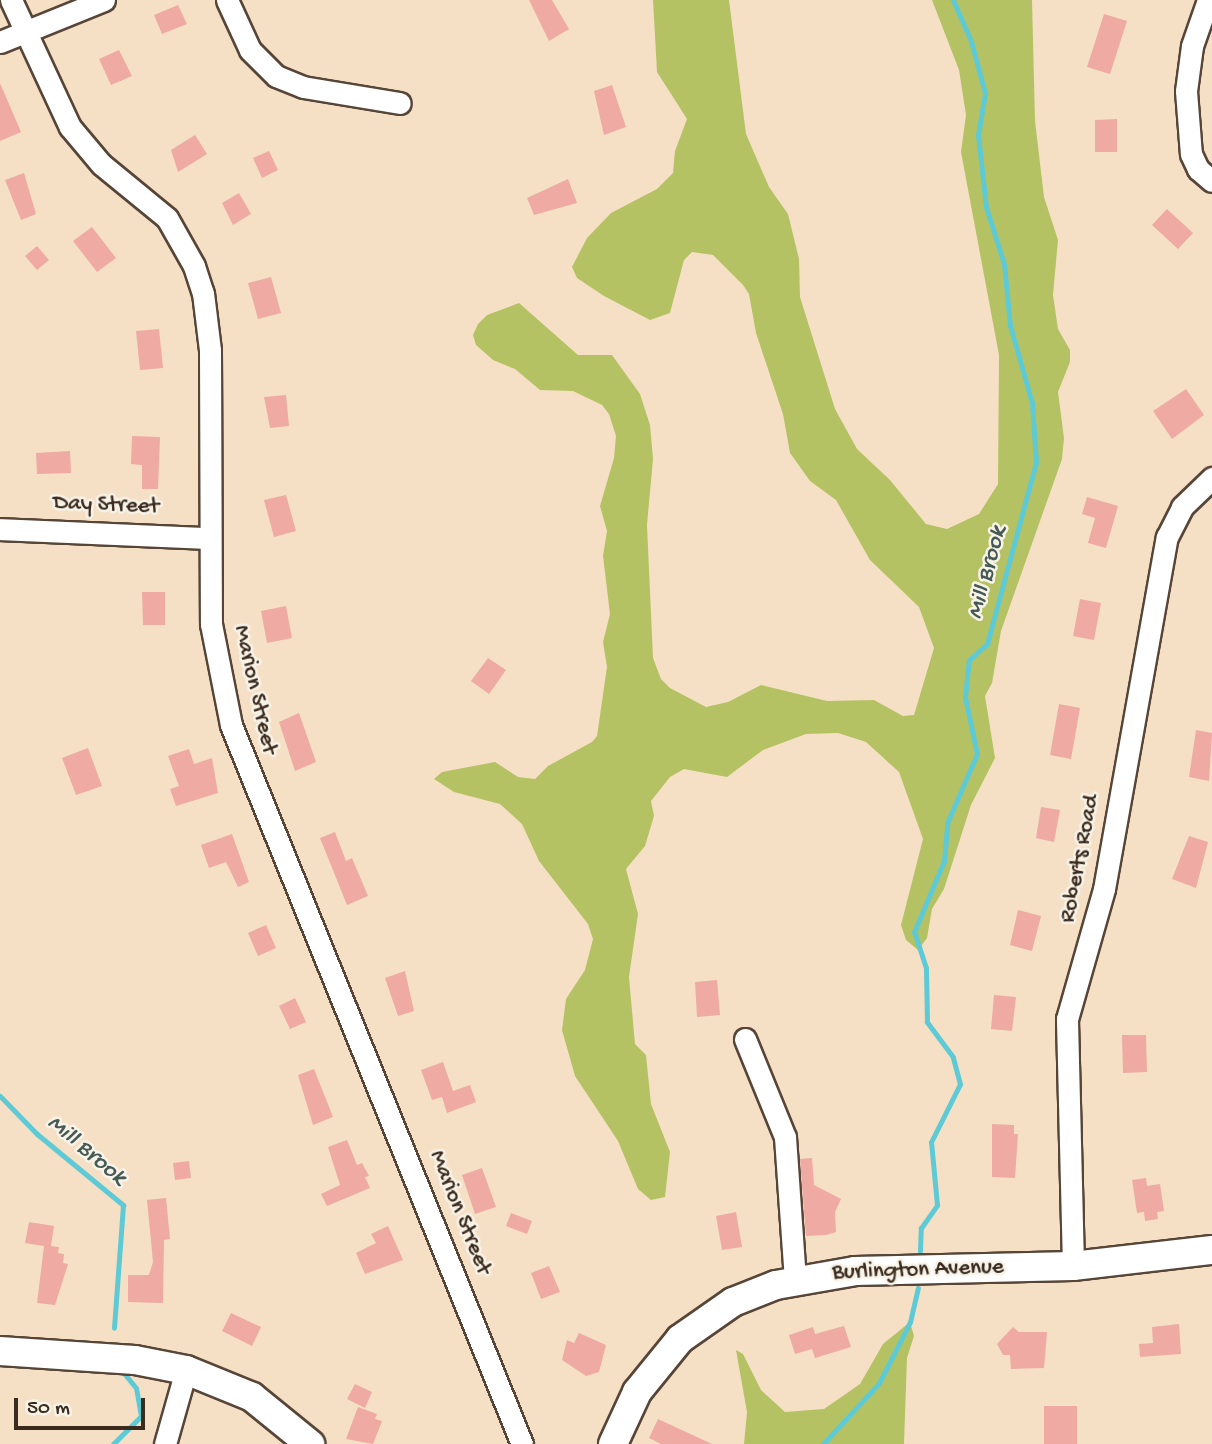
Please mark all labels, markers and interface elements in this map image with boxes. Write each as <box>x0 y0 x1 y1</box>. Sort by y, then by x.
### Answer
street label: Day Street <box>53 490 159 522</box>
water label: Mill Brook <box>962 524 1014 622</box>
street label: Marion Street <box>226 623 282 757</box>
street label: Roberts Road <box>1055 793 1107 925</box>
water label: Mill Brook <box>41 1110 131 1192</box>
street label: Marion Street <box>422 1147 496 1279</box>
street label: Burlington Avenue <box>832 1254 1004 1288</box>
scale bar <box>18 1384 149 1428</box>
text: 50 m <box>27 1397 70 1422</box>

